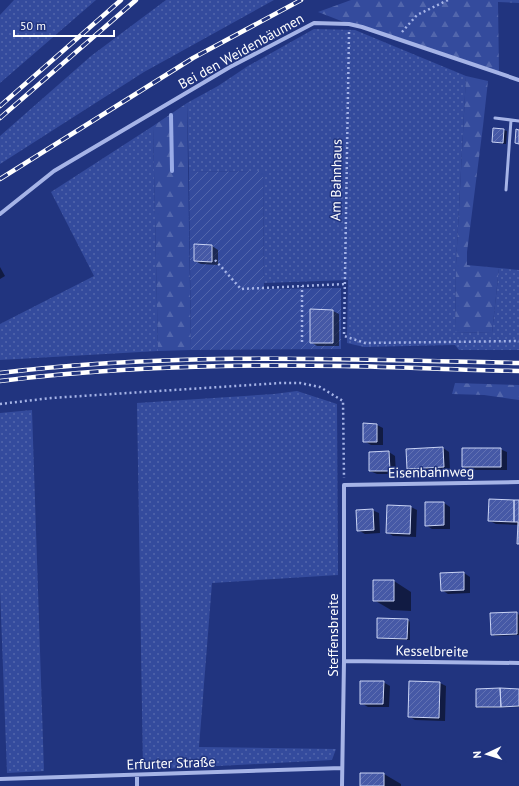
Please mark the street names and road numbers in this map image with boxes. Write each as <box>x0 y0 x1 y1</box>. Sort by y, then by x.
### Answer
street label: Bei den Weidenbäumen <box>175 9 307 93</box>
street label: Am Bahnhaus <box>326 139 346 221</box>
street label: Eisenbahnweg <box>388 462 474 482</box>
street label: Steffensbreite <box>324 593 342 677</box>
street label: Kesselbreite <box>395 641 469 661</box>
street label: Erfurter Straße <box>126 752 216 774</box>

